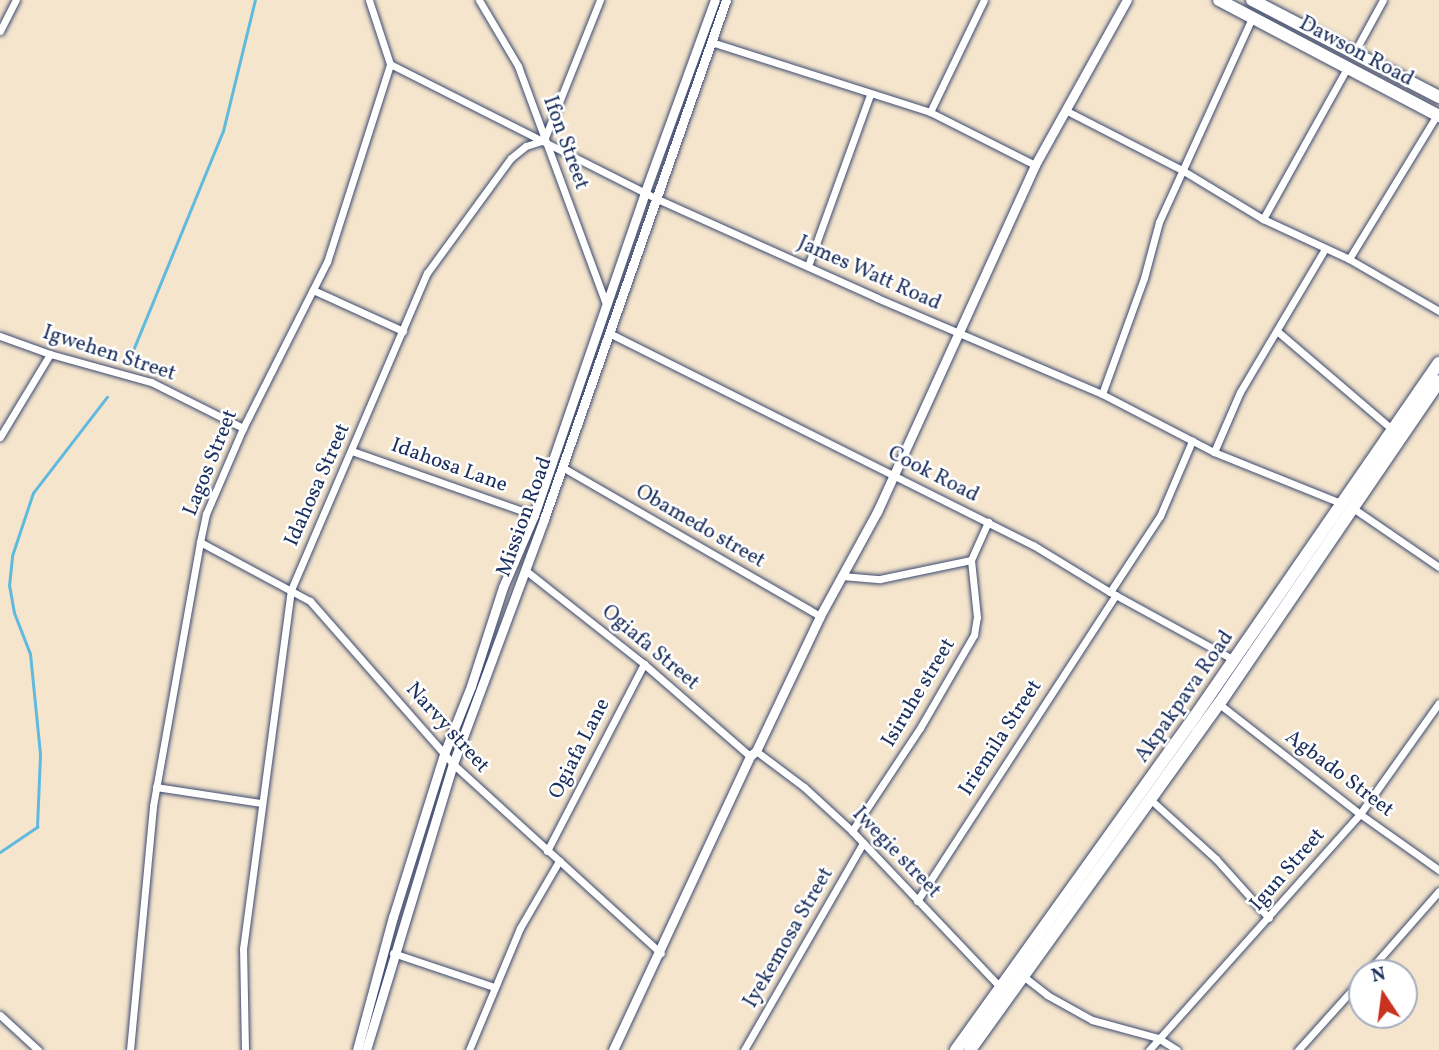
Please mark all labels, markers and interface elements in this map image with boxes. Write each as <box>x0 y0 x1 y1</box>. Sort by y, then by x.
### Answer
street label: Dawson Road <box>1295 11 1417 93</box>
street label: Ifon Street <box>536 93 594 193</box>
street label: James Watt Road <box>793 231 945 317</box>
street label: Igwehen Street <box>39 321 179 387</box>
street label: Lagos Street <box>178 406 244 520</box>
street label: Idahosa Street <box>280 420 356 550</box>
street label: Idahosa Lane <box>387 433 511 499</box>
street label: Cook Road <box>883 441 983 509</box>
street label: Mission Road <box>492 454 558 580</box>
street label: Obamedo street <box>631 480 769 574</box>
street label: Ogiafa Street <box>596 600 704 696</box>
street label: Akpakpava Road <box>1130 626 1240 768</box>
street label: Isiruhe street <box>877 634 961 752</box>
street label: Iriemila Street <box>954 675 1048 801</box>
street label: Narvy street <box>400 677 494 779</box>
street label: Ogiafa Lane <box>544 695 616 803</box>
street label: Agbado Street <box>1280 725 1398 823</box>
street label: Iwegie street <box>846 802 946 904</box>
street label: Igun Street <box>1245 823 1331 917</box>
street label: Iyekemosa Street <box>739 863 839 1013</box>
north arrow <box>1348 959 1418 1029</box>
text: N <box>1369 961 1388 990</box>

